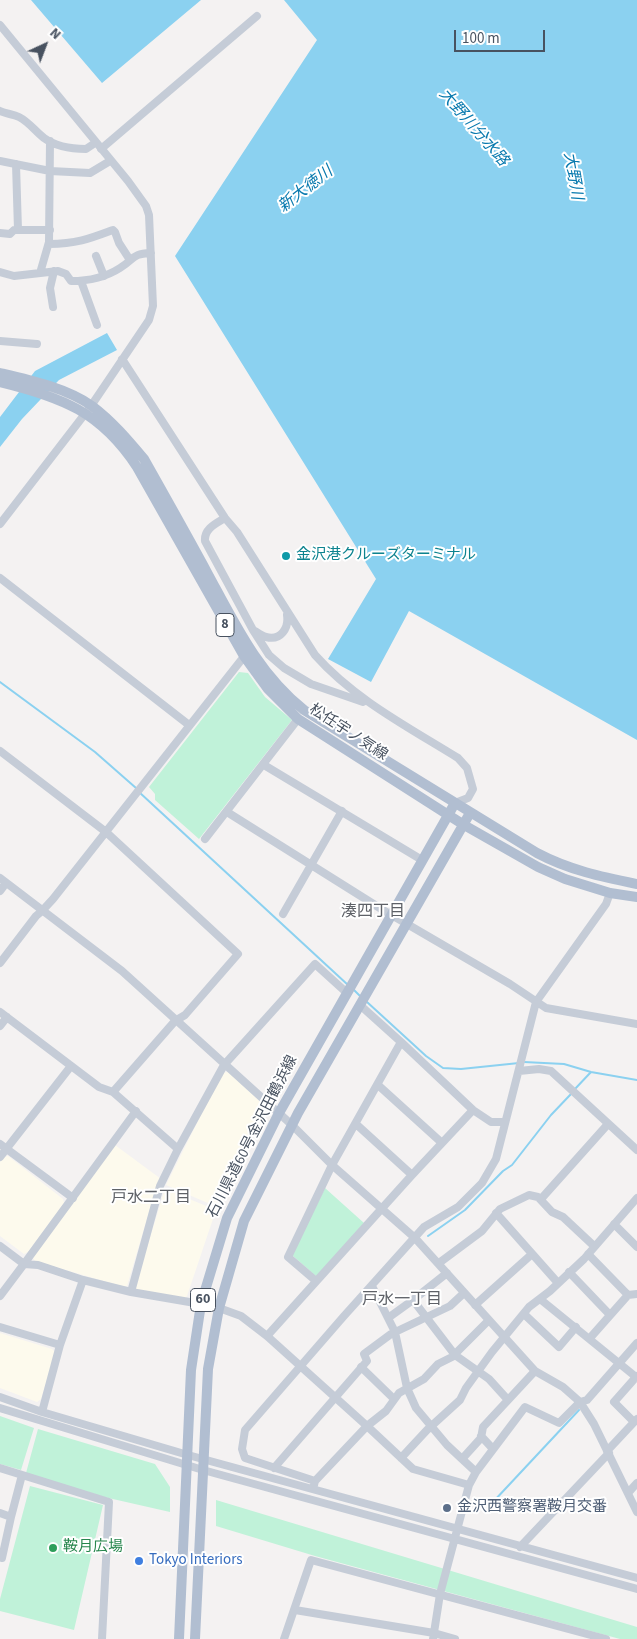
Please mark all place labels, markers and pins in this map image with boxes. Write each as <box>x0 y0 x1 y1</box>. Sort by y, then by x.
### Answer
place label: 金沢港クルーズターミナル <box>296 547 476 565</box>
marker: 金沢港クルーズターミナル <box>280 550 292 562</box>
place label: 金沢西警察署鞍月交番 <box>457 1499 607 1517</box>
marker: 金沢西警察署鞍月交番 <box>441 1502 453 1514</box>
place label: 鞍月広場 <box>63 1539 123 1557</box>
marker: 鞍月広場 <box>47 1542 59 1554</box>
place label: Tokyo Interiors <box>149 1552 243 1570</box>
marker: Tokyo Interiors <box>133 1555 145 1567</box>

